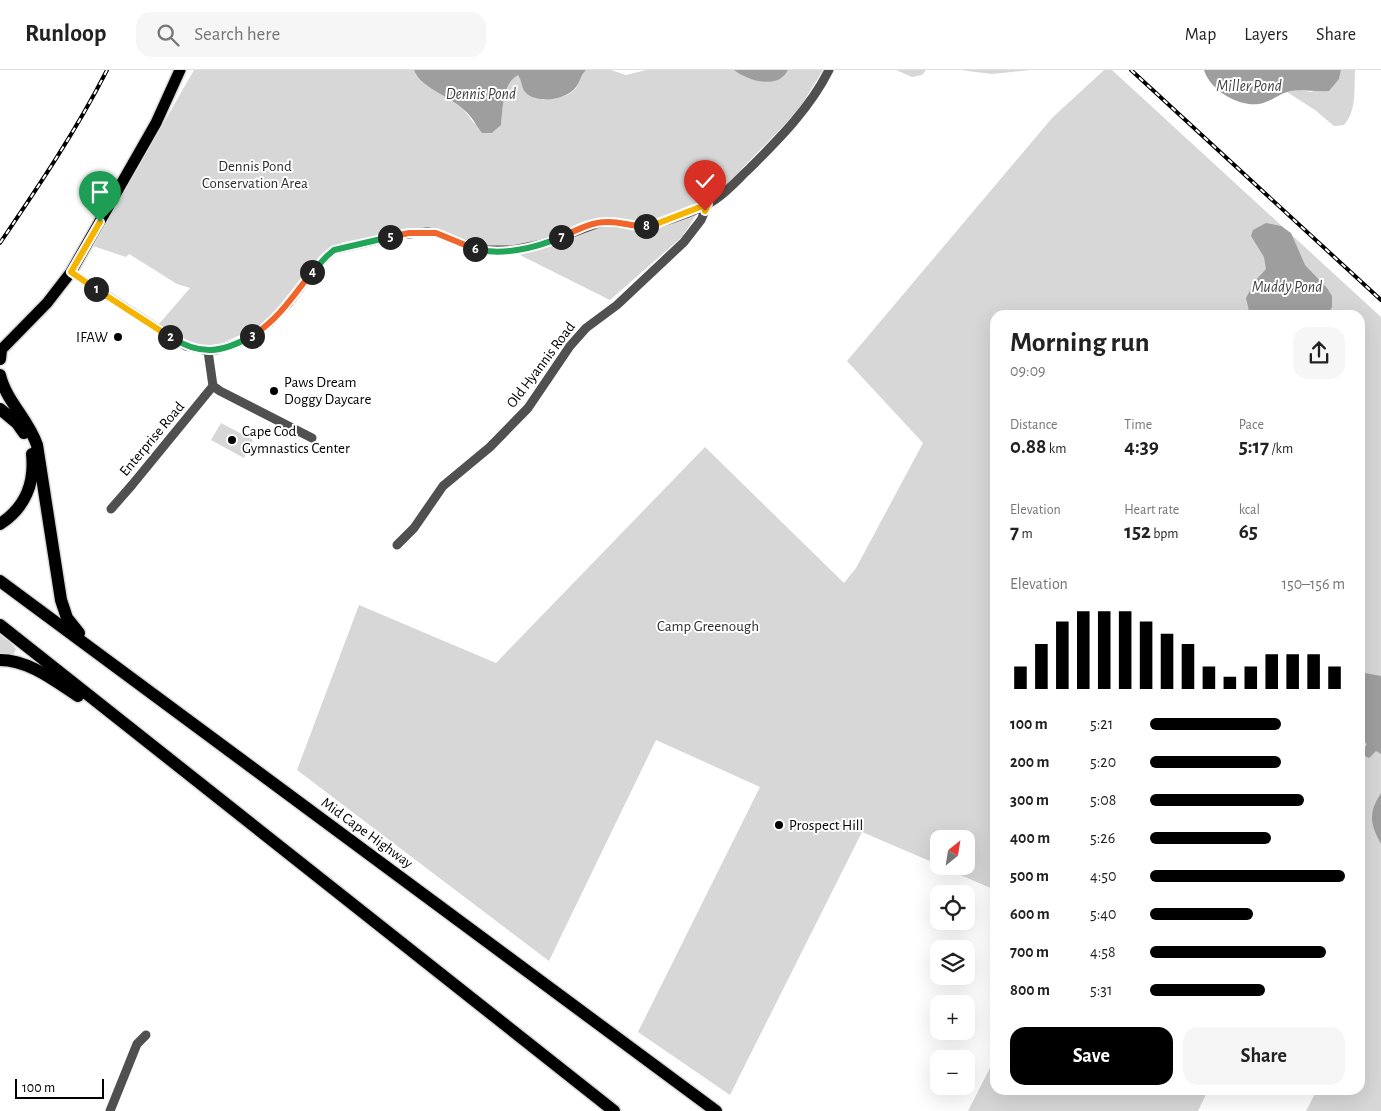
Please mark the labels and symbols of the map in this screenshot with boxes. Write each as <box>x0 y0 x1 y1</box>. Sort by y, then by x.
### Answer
water label: Miller Pond <box>1216 78 1282 94</box>
water label: Dennis Pond <box>446 86 516 102</box>
park label: Dennis Pond Conservation Area <box>202 159 308 191</box>
pin <box>684 160 726 211</box>
pin <box>79 171 121 222</box>
pin: 8 <box>634 214 658 238</box>
pin: 5 <box>378 224 402 250</box>
pin: 7 <box>548 224 574 250</box>
pin: 6 <box>462 236 488 262</box>
pin: 4 <box>300 260 324 284</box>
pin: 1 <box>84 276 108 302</box>
water label: Muddy Pond <box>1252 279 1322 295</box>
street label: Old Hyannis Road <box>504 319 578 411</box>
pin: 2 <box>158 324 182 350</box>
pin: 3 <box>240 324 264 348</box>
place label: IFAW <box>76 330 109 345</box>
marker: IFAW <box>112 331 124 343</box>
place label: Paws Dream Doggy Daycare <box>284 375 371 407</box>
marker: Paws Dream Doggy Daycare <box>268 385 280 397</box>
street label: Enterprise Road <box>117 399 187 479</box>
place label: Cape Cod Gymnastics Center <box>242 424 350 456</box>
marker: Cape Cod Gymnastics Center <box>226 434 238 446</box>
park label: Camp Greenough <box>657 619 759 634</box>
street label: Mid Cape Highway <box>318 795 416 872</box>
place label: Prospect Hill <box>789 818 863 833</box>
marker: Prospect Hill <box>773 819 785 831</box>
north arrow <box>930 830 975 875</box>
scale bar <box>15 1076 104 1099</box>

